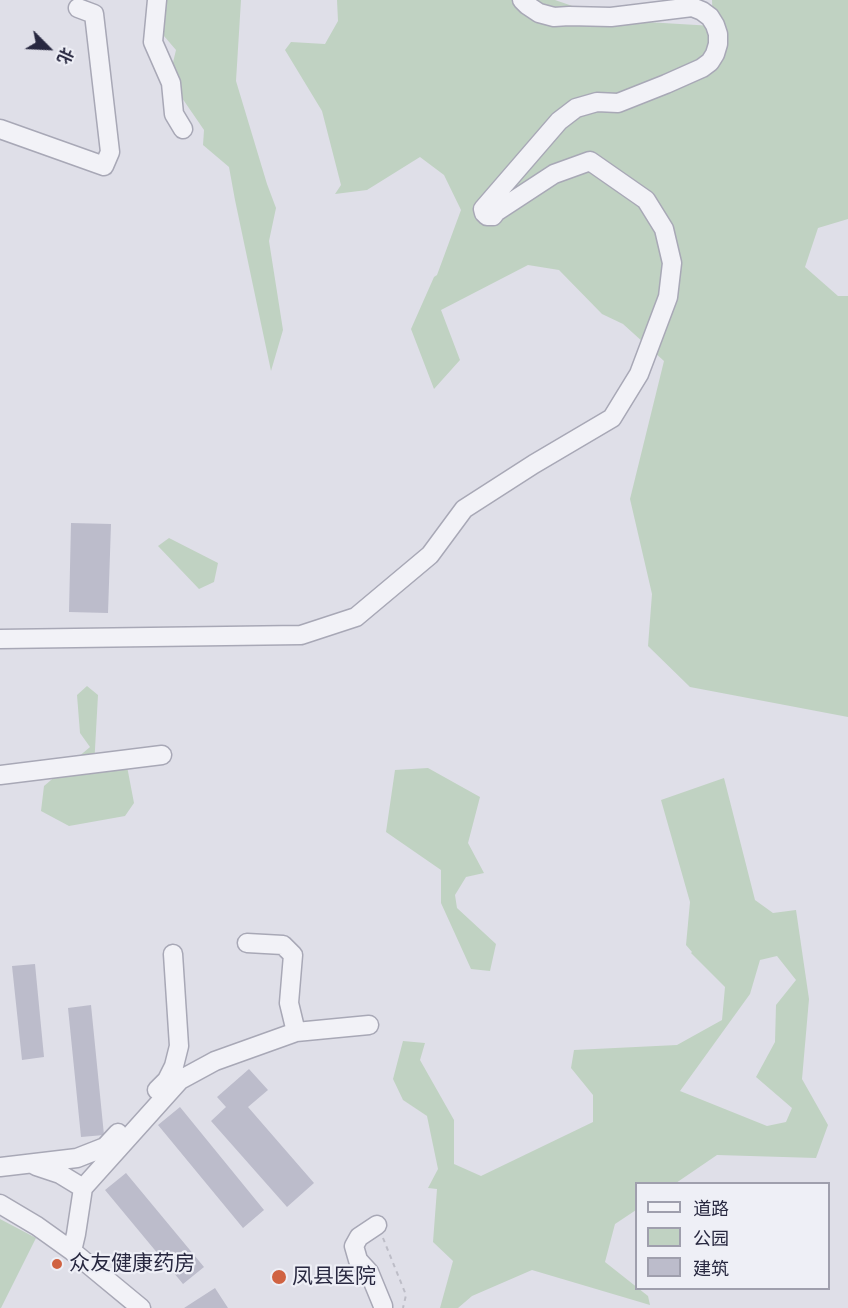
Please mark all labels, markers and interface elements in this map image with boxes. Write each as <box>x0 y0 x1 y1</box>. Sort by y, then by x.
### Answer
north arrow <box>18 18 78 78</box>
text: 北 <box>54 45 75 66</box>
legend <box>635 1182 830 1290</box>
text: 道路 <box>693 1201 729 1219</box>
text: 公园 <box>693 1231 729 1249</box>
place label: 众友健康药房 <box>69 1251 195 1277</box>
marker: 众友健康药房 <box>50 1257 64 1271</box>
text: 建筑 <box>693 1261 729 1279</box>
place label: 凤县医院 <box>292 1264 376 1290</box>
marker: 凤县医院 <box>270 1268 288 1286</box>

